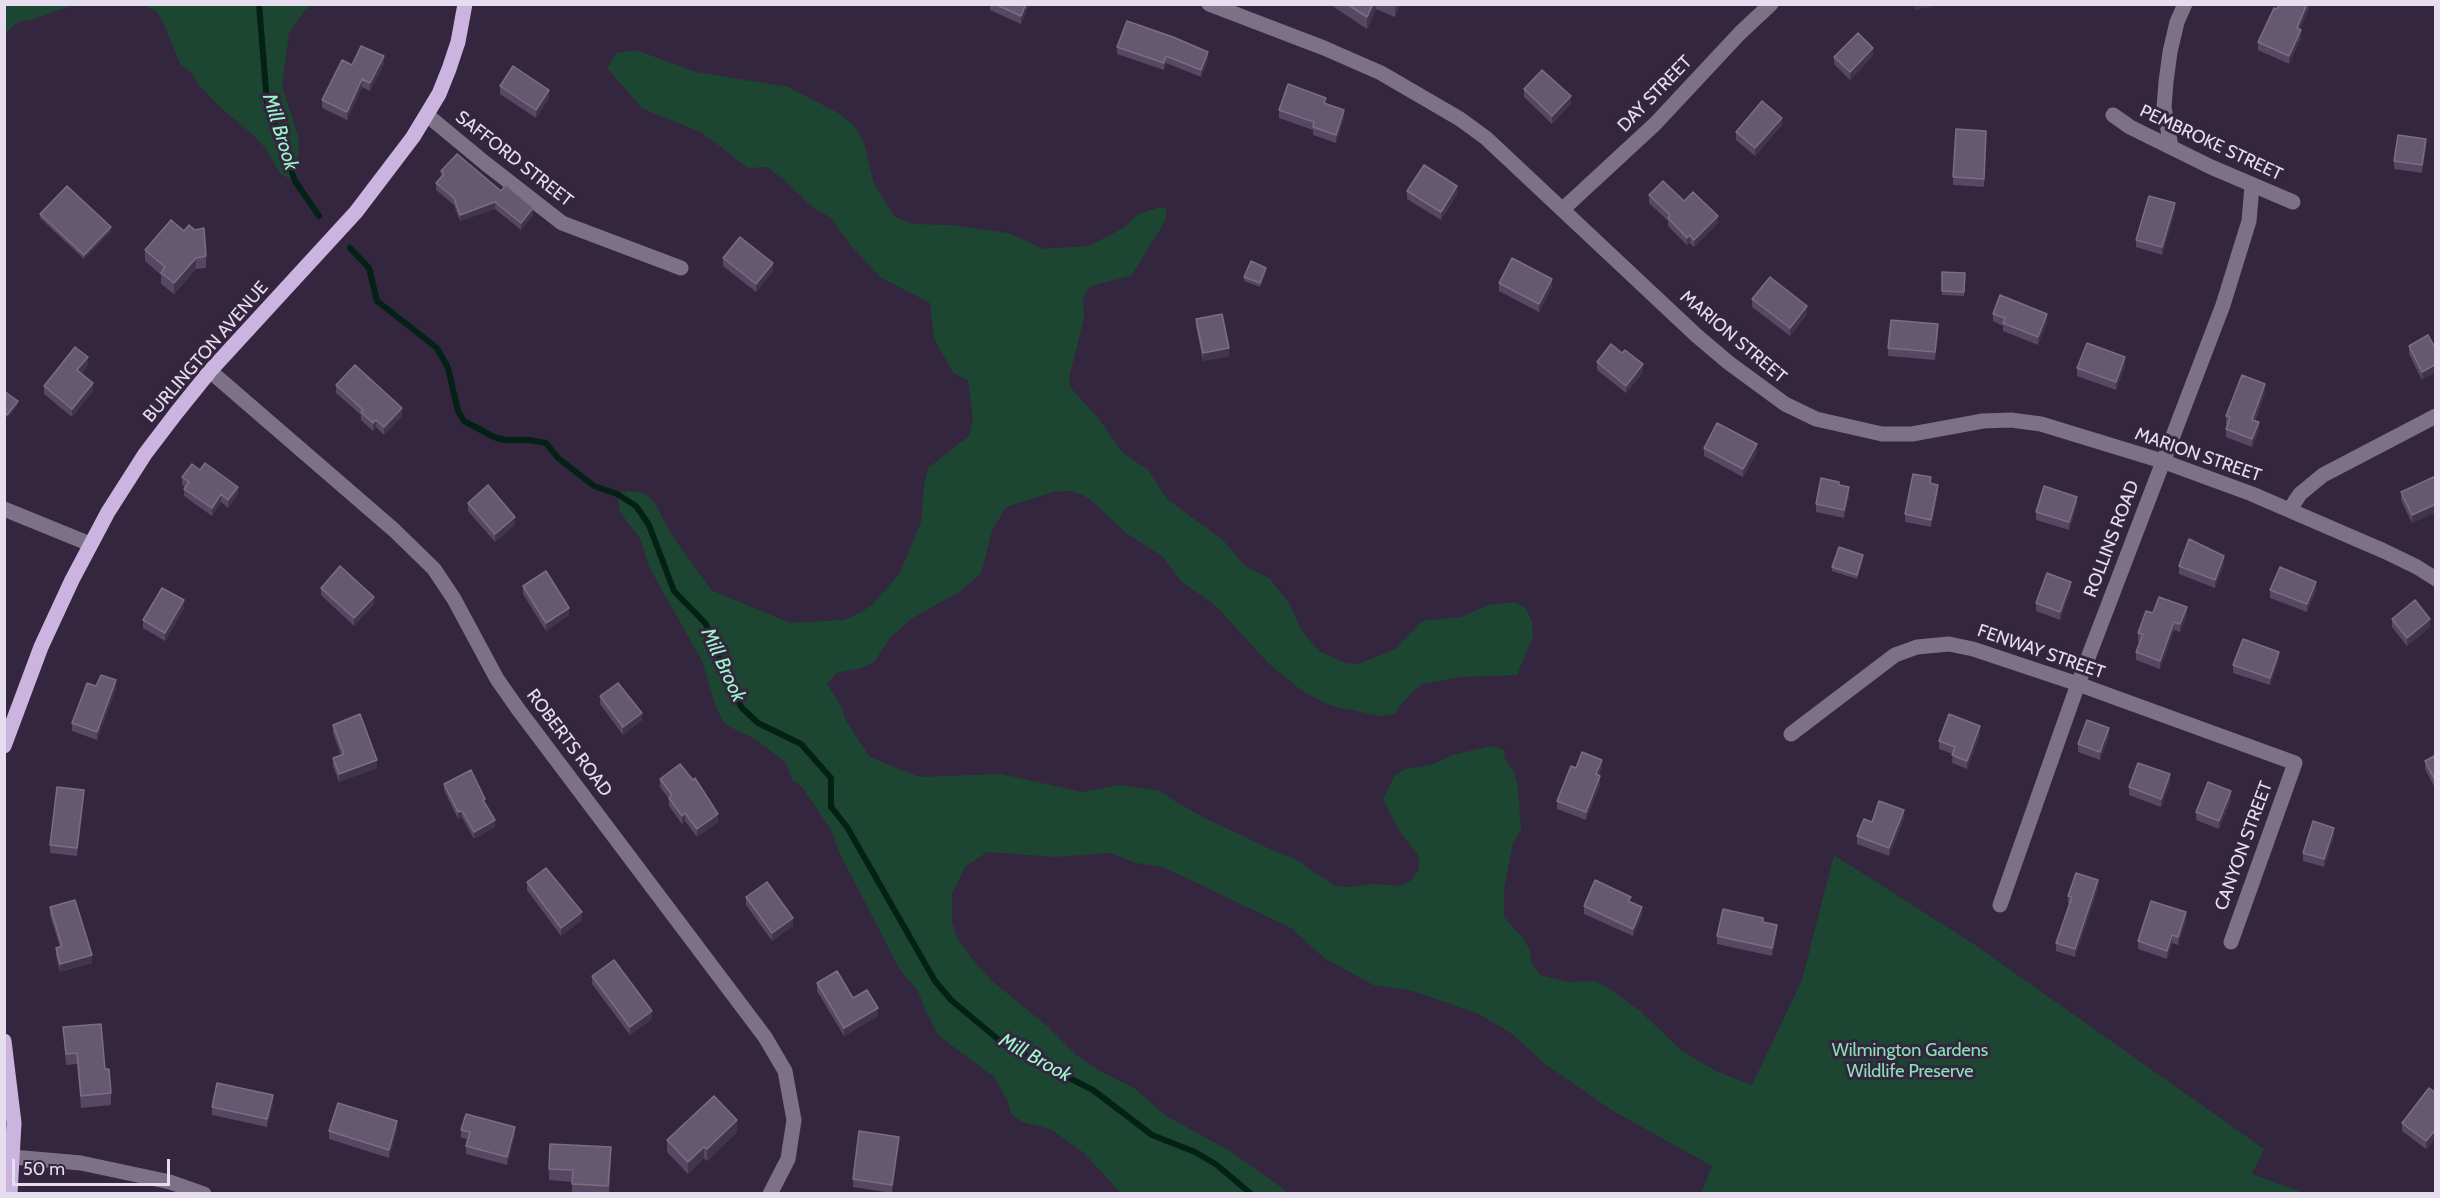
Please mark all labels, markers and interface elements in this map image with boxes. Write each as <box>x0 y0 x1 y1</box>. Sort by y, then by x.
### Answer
street label: DAY STREET <box>1613 51 1697 137</box>
water label: Mill Brook <box>257 91 303 173</box>
street label: PEMBROKE STREET <box>2136 100 2286 186</box>
street label: SAFFORD STREET <box>451 107 577 211</box>
street label: BURLINGTON AVENUE <box>139 277 273 427</box>
street label: MARION STREET <box>1675 286 1791 388</box>
street label: MARION STREET <box>2132 423 2264 487</box>
street label: ROLLINS ROAD <box>2080 478 2144 600</box>
street label: FENWAY STREET <box>1975 620 2107 684</box>
water label: Mill Brook <box>695 624 751 706</box>
street label: ROBERTS ROAD <box>522 685 616 801</box>
street label: CANYON STREET <box>2211 779 2277 913</box>
water label: Mill Brook <box>995 1028 1075 1088</box>
park label: Wilmington Gardens Wildlife Preserve <box>1832 1040 1988 1082</box>
scale bar <box>15 1147 172 1185</box>
text: 50 m <box>23 1158 65 1180</box>

